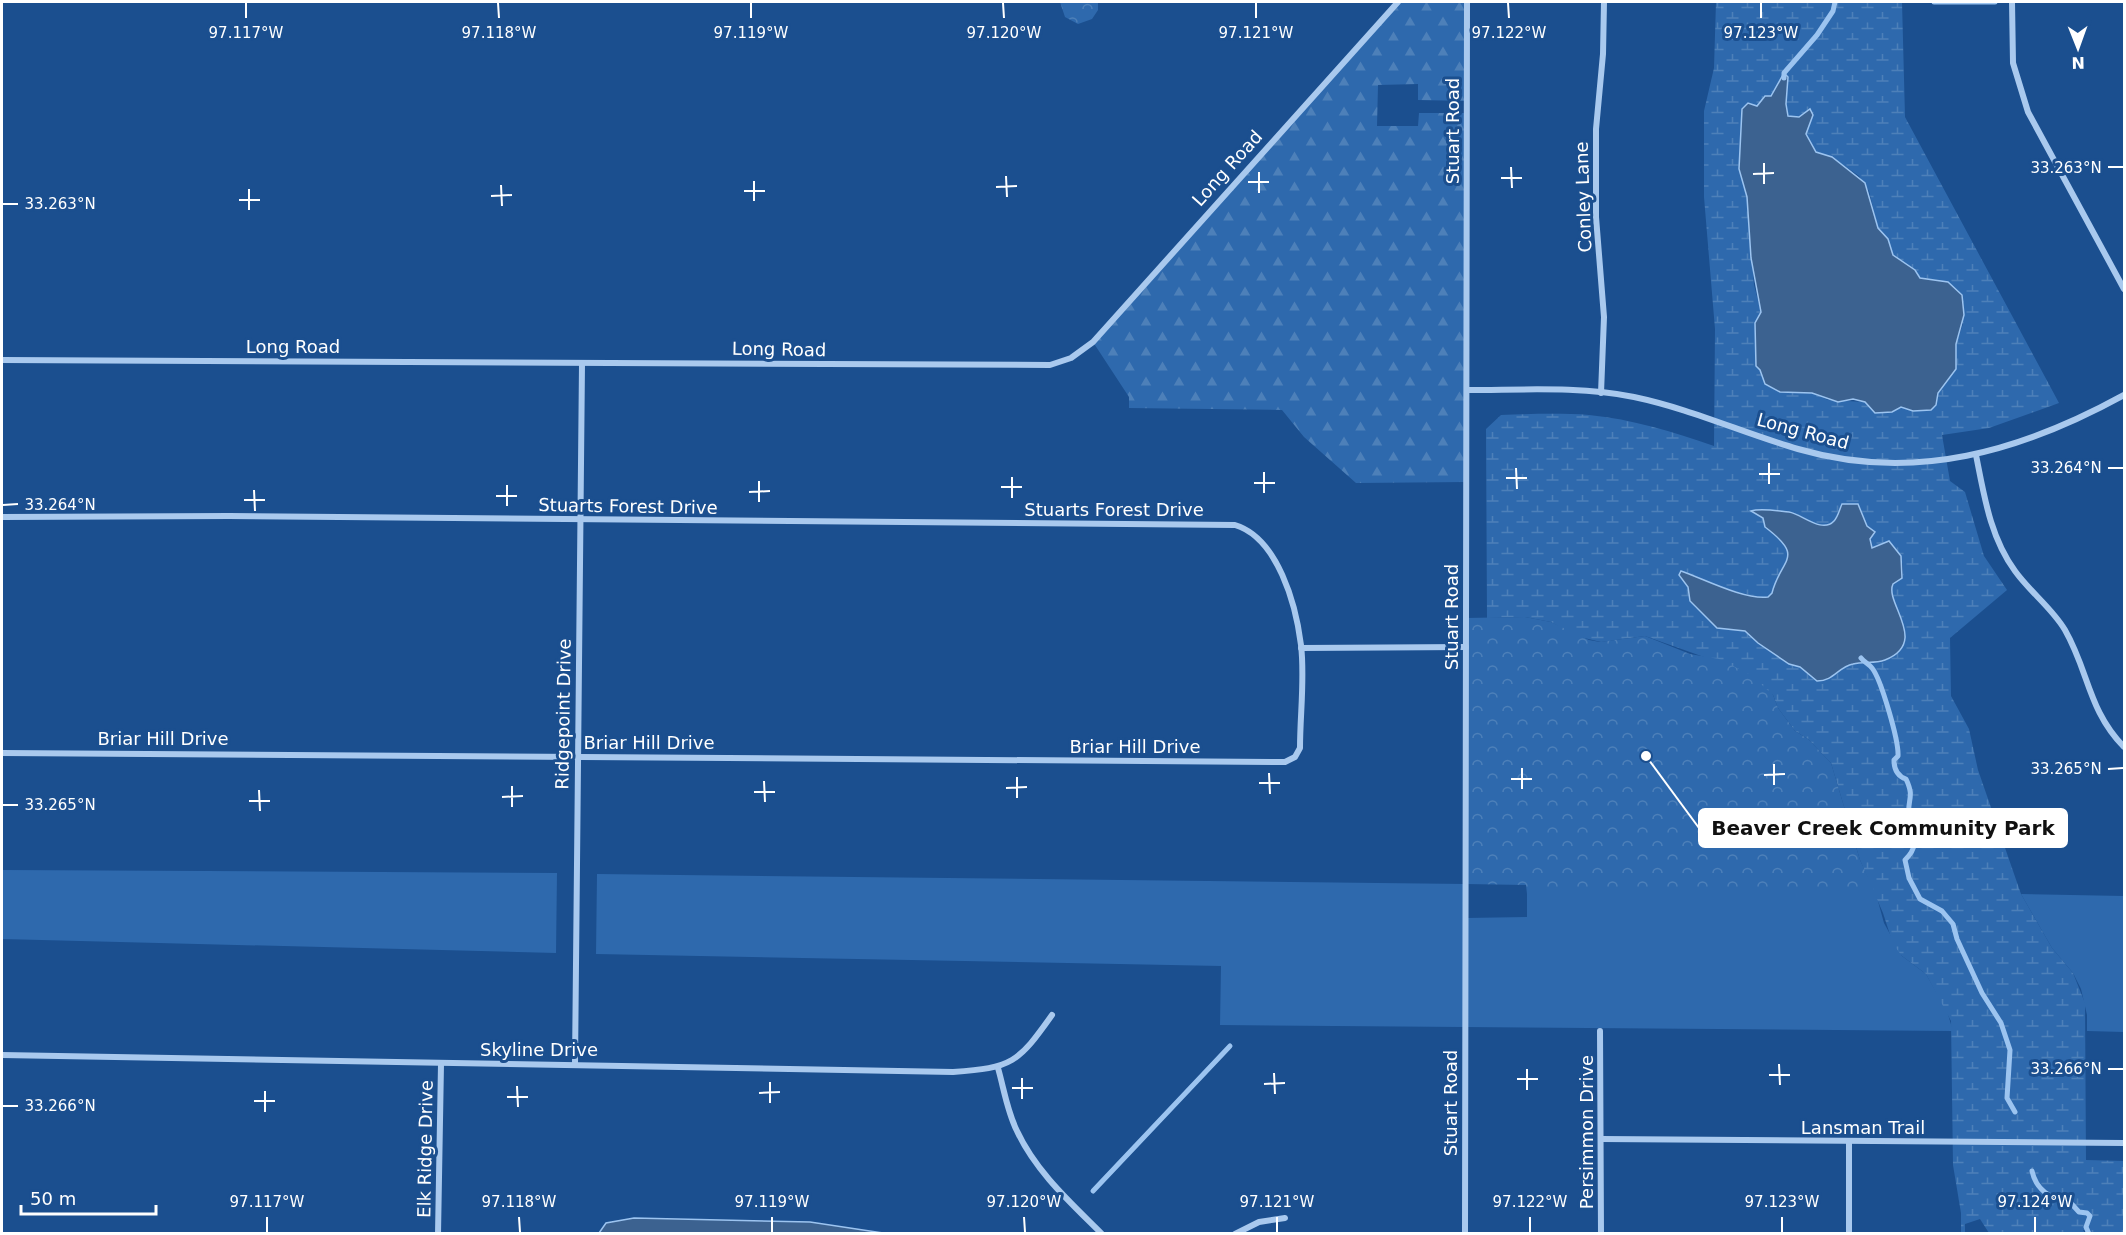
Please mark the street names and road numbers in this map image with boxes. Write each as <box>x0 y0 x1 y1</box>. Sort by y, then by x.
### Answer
street label: Stuart Road <box>1442 78 1463 184</box>
street label: Long Road <box>1188 126 1266 210</box>
street label: Conley Lane <box>1571 141 1595 253</box>
street label: Long Road <box>246 336 340 357</box>
street label: Long Road <box>732 338 826 360</box>
street label: Long Road <box>1755 409 1851 453</box>
street label: Stuarts Forest Drive <box>538 494 718 518</box>
street label: Stuarts Forest Drive <box>1024 499 1204 520</box>
street label: Stuart Road <box>1441 564 1462 670</box>
street label: Ridgepoint Drive <box>551 638 575 790</box>
street label: Briar Hill Drive <box>97 728 229 749</box>
street label: Briar Hill Drive <box>583 732 715 753</box>
street label: Briar Hill Drive <box>1069 736 1201 757</box>
street label: Skyline Drive <box>480 1039 598 1060</box>
street label: Stuart Road <box>1440 1050 1461 1156</box>
street label: Persimmon Drive <box>1576 1055 1597 1209</box>
street label: Elk Ridge Drive <box>413 1080 437 1218</box>
street label: Lansman Trail <box>1801 1117 1925 1138</box>

